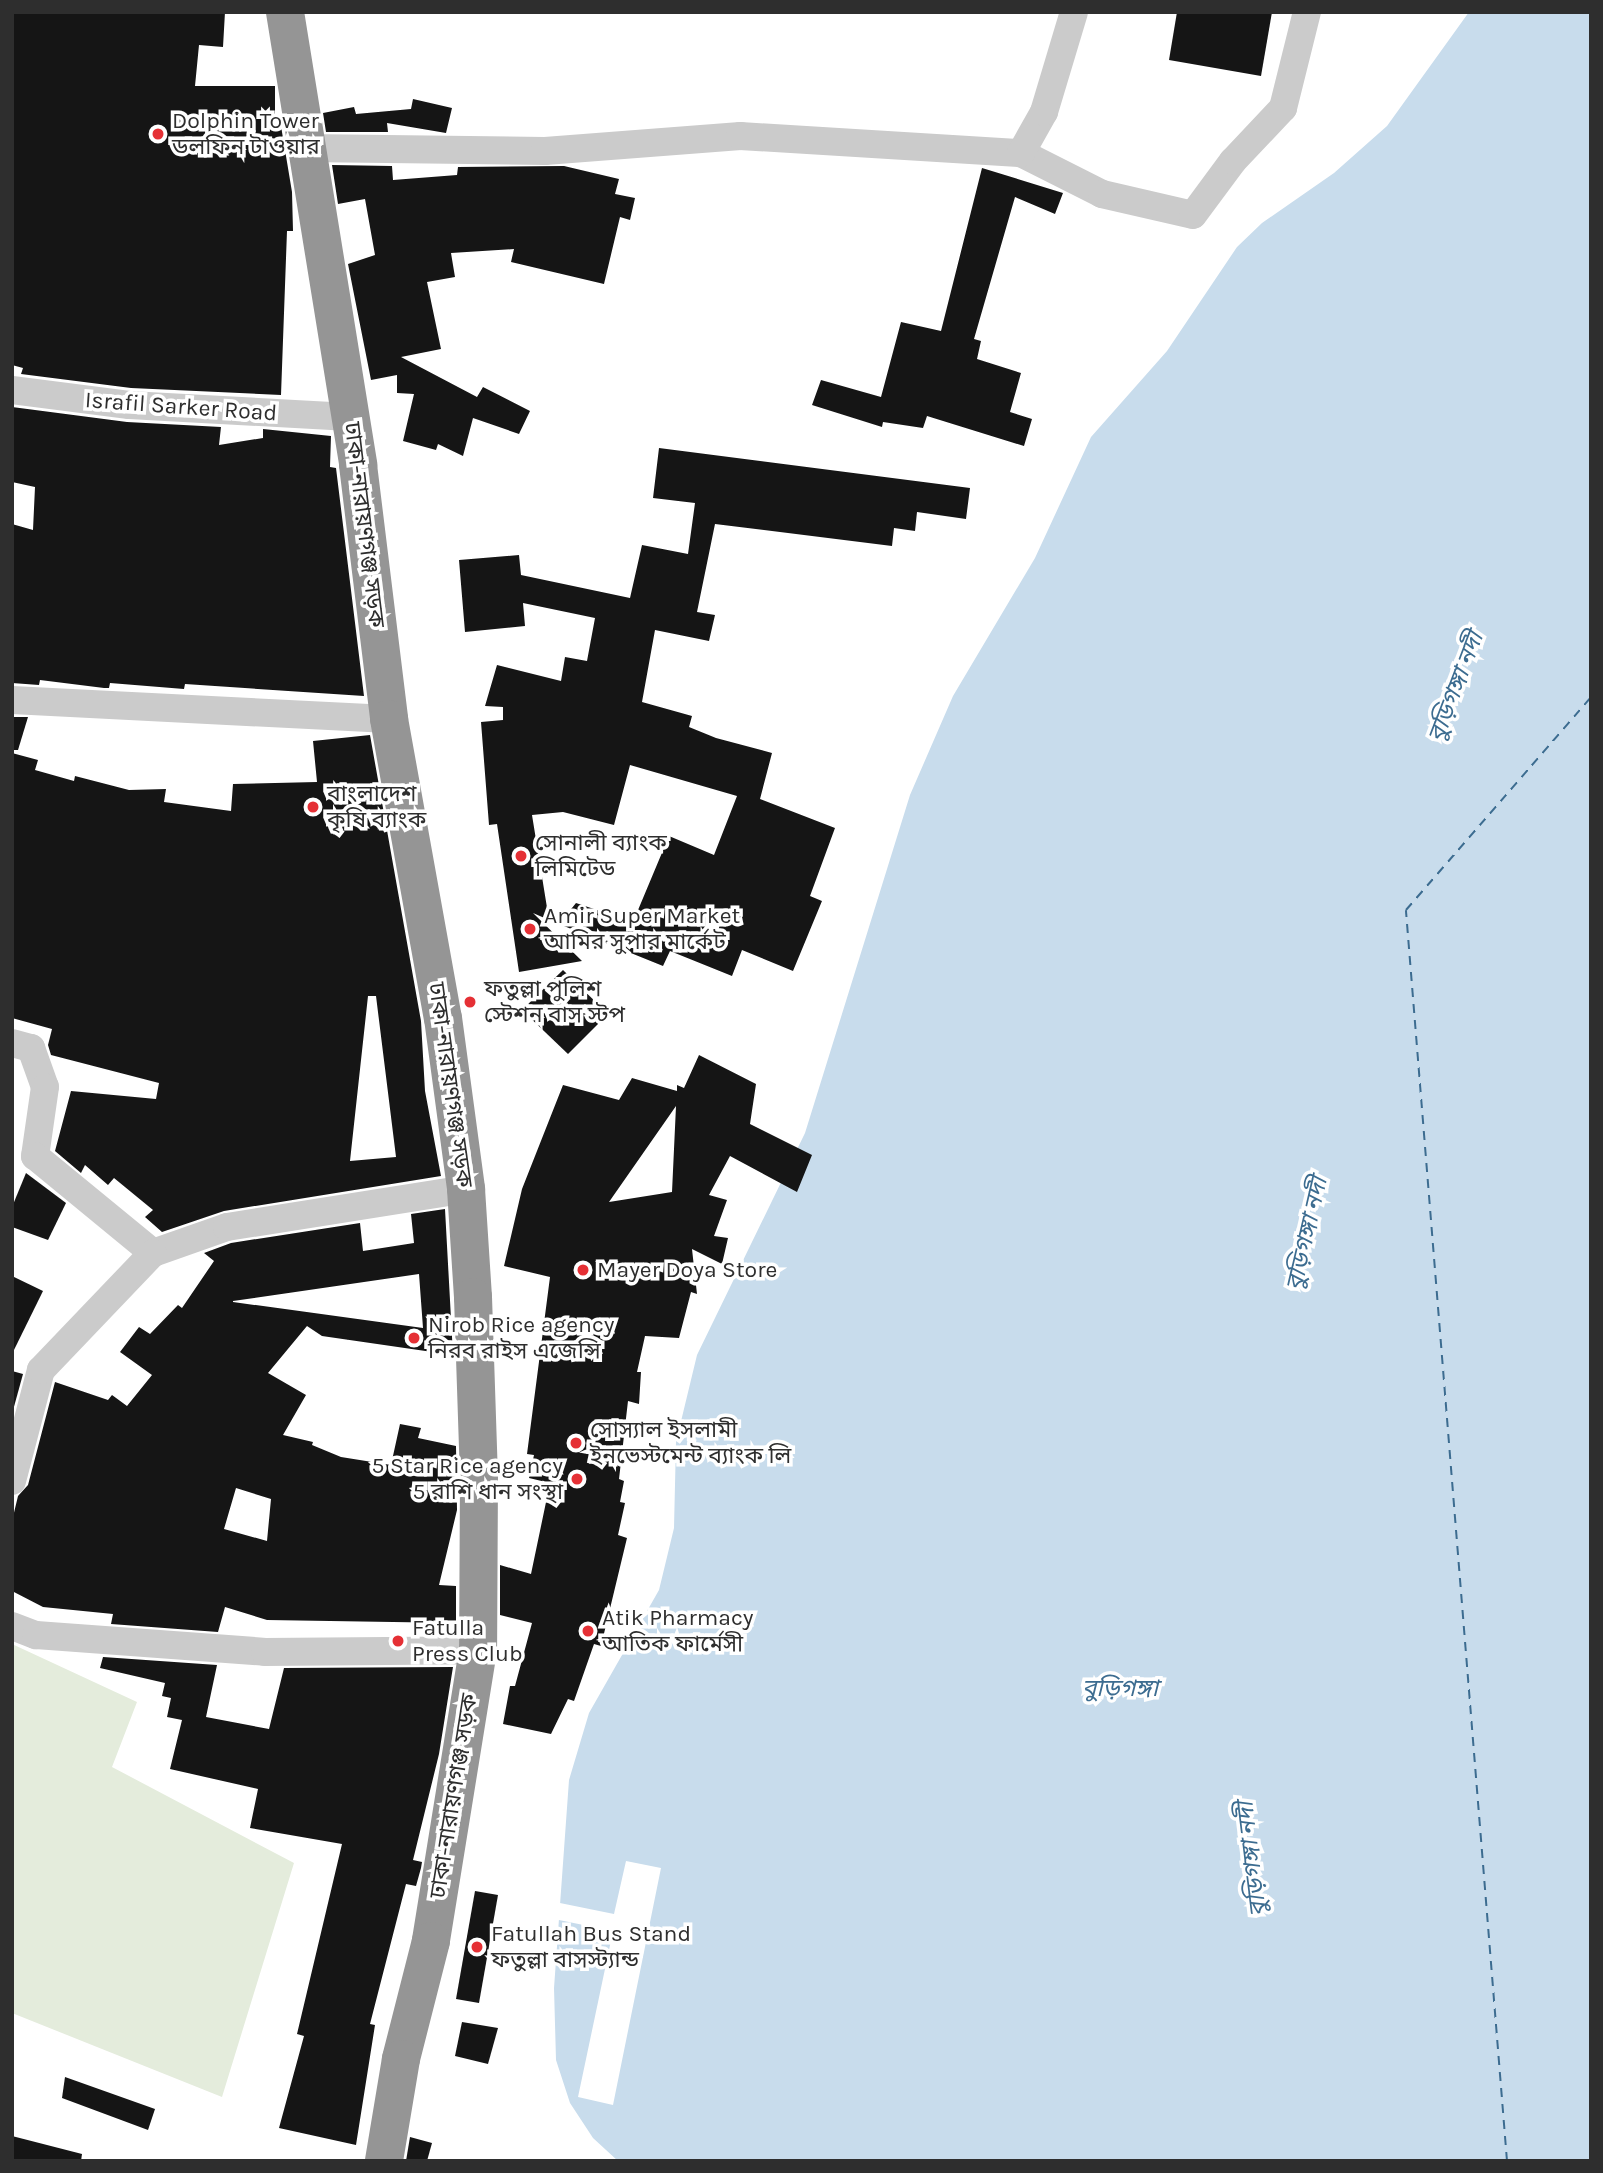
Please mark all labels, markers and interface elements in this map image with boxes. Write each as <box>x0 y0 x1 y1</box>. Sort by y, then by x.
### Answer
place label: Dolphin Tower ডলফিন টাওয়ার <box>172 107 320 161</box>
marker: Dolphin Tower ডলফিন টাওয়ার <box>150 126 166 142</box>
street label: Israfil Sarker Road <box>84 387 278 427</box>
street label: ঢাকা-নারায়ণগঞ্জ সড়ক <box>338 421 390 629</box>
water label: বুড়িগঙ্গা নদী <box>1422 628 1490 746</box>
place label: বাংলাদেশ কৃষি ব্যাংক <box>327 780 426 834</box>
marker: বাংলাদেশ কৃষি ব্যাংক <box>305 799 321 815</box>
place label: সোনালী ব্যাংক লিমিটেড <box>535 829 667 883</box>
marker: সোনালী ব্যাংক লিমিটেড <box>513 848 529 864</box>
place label: Amir Super Market আমির সুপার মার্কেট <box>544 902 740 956</box>
marker: Amir Super Market আমির সুপার মার্কেট <box>522 921 538 937</box>
place label: ফতুল্লা পুলিশ স্টেশন বাস স্টপ <box>484 975 625 1029</box>
street label: ঢাকা-নারায়ণগঞ্জ সড়ক <box>422 981 478 1189</box>
marker: ফতুল্লা পুলিশ স্টেশন বাস স্টপ <box>462 994 478 1010</box>
water label: বুড়িগঙ্গা নদী <box>1280 1175 1334 1293</box>
place label: Mayer Doya Store <box>597 1256 777 1284</box>
marker: Mayer Doya Store <box>575 1262 591 1278</box>
place label: Nirob Rice agency নিরব রাইস এজেন্সি <box>428 1311 615 1365</box>
marker: Nirob Rice agency নিরব রাইস এজেন্সি <box>406 1330 422 1346</box>
place label: সোস্যাল ইসলামী ইনভেস্টমেন্ট ব্যাংক লি <box>590 1416 791 1470</box>
marker: সোস্যাল ইসলামী ইনভেস্টমেন্ট ব্যাংক লি <box>568 1435 584 1451</box>
place label: 5 Star Rice agency 5 রাশি ধান সংস্থা <box>372 1452 563 1506</box>
marker: 5 Star Rice agency 5 রাশি ধান সংস্থা <box>569 1471 585 1487</box>
place label: Atik Pharmacy আতিক ফার্মেসী <box>602 1604 753 1658</box>
place label: Fatulla Press Club <box>412 1614 523 1668</box>
marker: Atik Pharmacy আতিক ফার্মেসী <box>580 1623 596 1639</box>
marker: Fatulla Press Club <box>390 1633 406 1649</box>
water label: বুড়িগঙ্গা <box>1082 1675 1158 1703</box>
street label: ঢাকা-নারায়ণগঞ্জ সড়ক <box>424 1692 484 1900</box>
water label: বুড়িগঙ্গা নদী <box>1231 1800 1273 1918</box>
place label: Fatullah Bus Stand ফতুল্লা বাসস্ট্যান্ড <box>491 1920 691 1974</box>
marker: Fatullah Bus Stand ফতুল্লা বাসস্ট্যান্ড <box>469 1939 485 1955</box>

